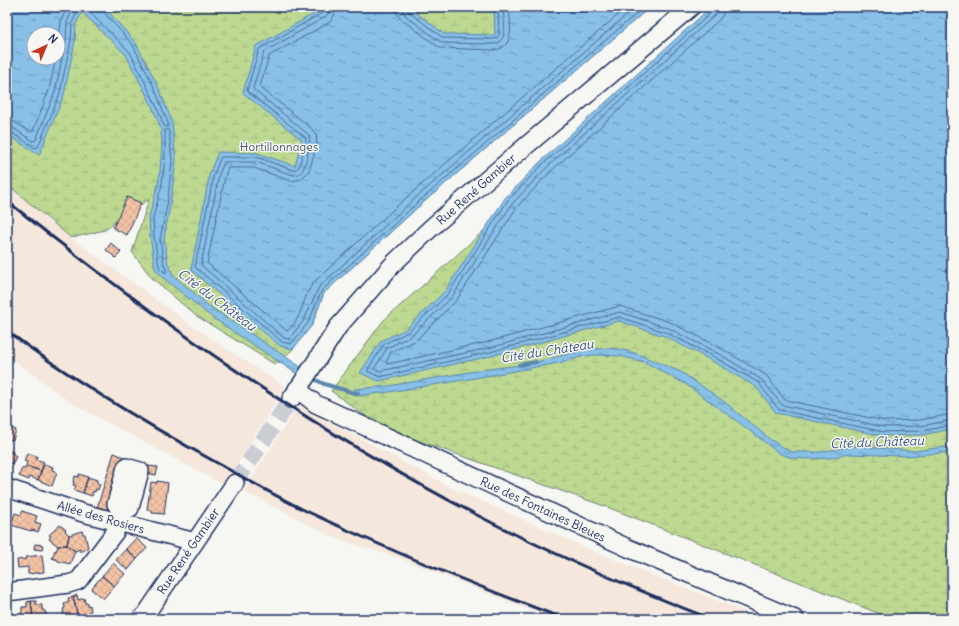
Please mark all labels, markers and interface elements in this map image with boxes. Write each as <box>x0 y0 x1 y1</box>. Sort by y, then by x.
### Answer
north arrow <box>26 26 66 66</box>
text: N <box>45 31 61 46</box>
park label: Hortillonnages <box>240 139 318 154</box>
street label: Rue René Gambier <box>433 150 519 228</box>
water label: Cité du Château <box>174 265 261 336</box>
water label: Cité du Château <box>499 335 596 367</box>
water label: Cité du Château <box>830 432 926 452</box>
street label: Rue des Fontaines Bleues <box>478 473 608 545</box>
street label: Allée des Rosiers <box>56 497 146 537</box>
street label: Rue René Gambier <box>154 505 222 597</box>

